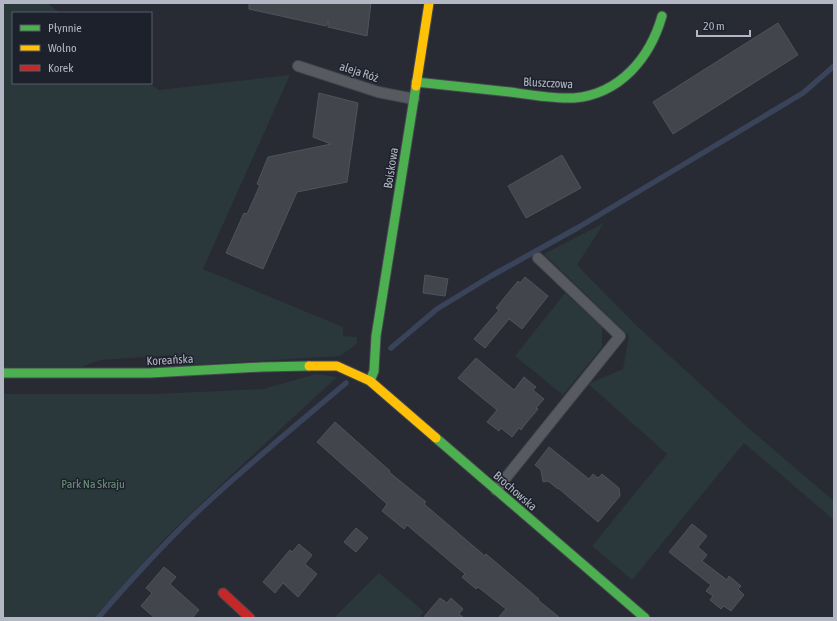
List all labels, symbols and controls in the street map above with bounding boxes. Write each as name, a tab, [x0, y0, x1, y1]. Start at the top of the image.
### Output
legend	[12, 12, 152, 84]
scale bar	[697, 12, 750, 38]
text: 20 m	[703, 19, 725, 33]
text: Płynnie	[48, 21, 82, 35]
text: Wolno	[48, 41, 77, 55]
street label: aleja Róż	[338, 59, 381, 85]
text: Korek	[48, 61, 74, 75]
street label: Bluszczowa	[523, 75, 573, 91]
street label: Boiskowa	[381, 146, 401, 190]
street label: Koreańska	[146, 352, 194, 368]
street label: Brochowska	[490, 468, 540, 514]
park label: Park Na Skraju	[61, 477, 125, 491]

